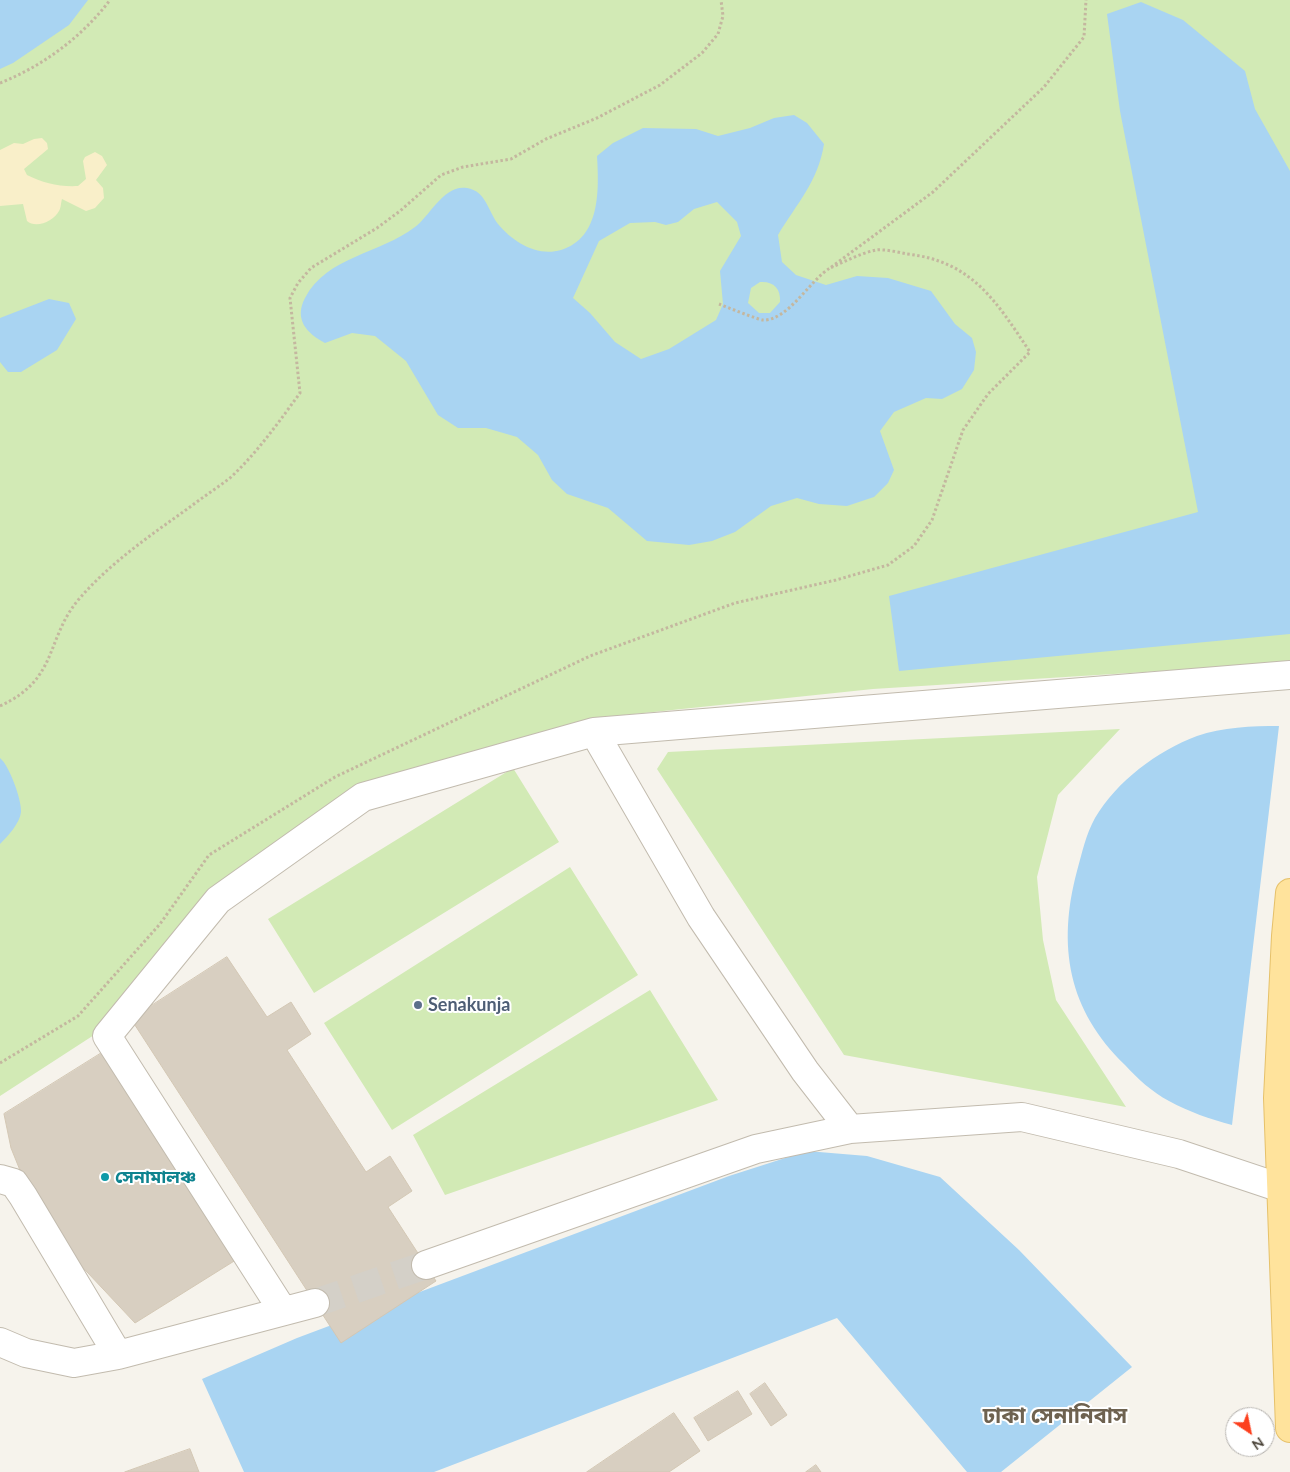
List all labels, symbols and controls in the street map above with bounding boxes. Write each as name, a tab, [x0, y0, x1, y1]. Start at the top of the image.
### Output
place label: Senakunja	[428, 994, 510, 1016]
marker: Senakunja	[412, 999, 424, 1011]
place label: সেনামালঞ্চ	[115, 1166, 196, 1188]
marker: সেনামালঞ্চ	[99, 1171, 111, 1183]
district label: ঢাকা সেনানিবাস	[983, 1403, 1127, 1429]
north arrow	[1225, 1407, 1275, 1457]
text: N	[1249, 1434, 1267, 1454]

